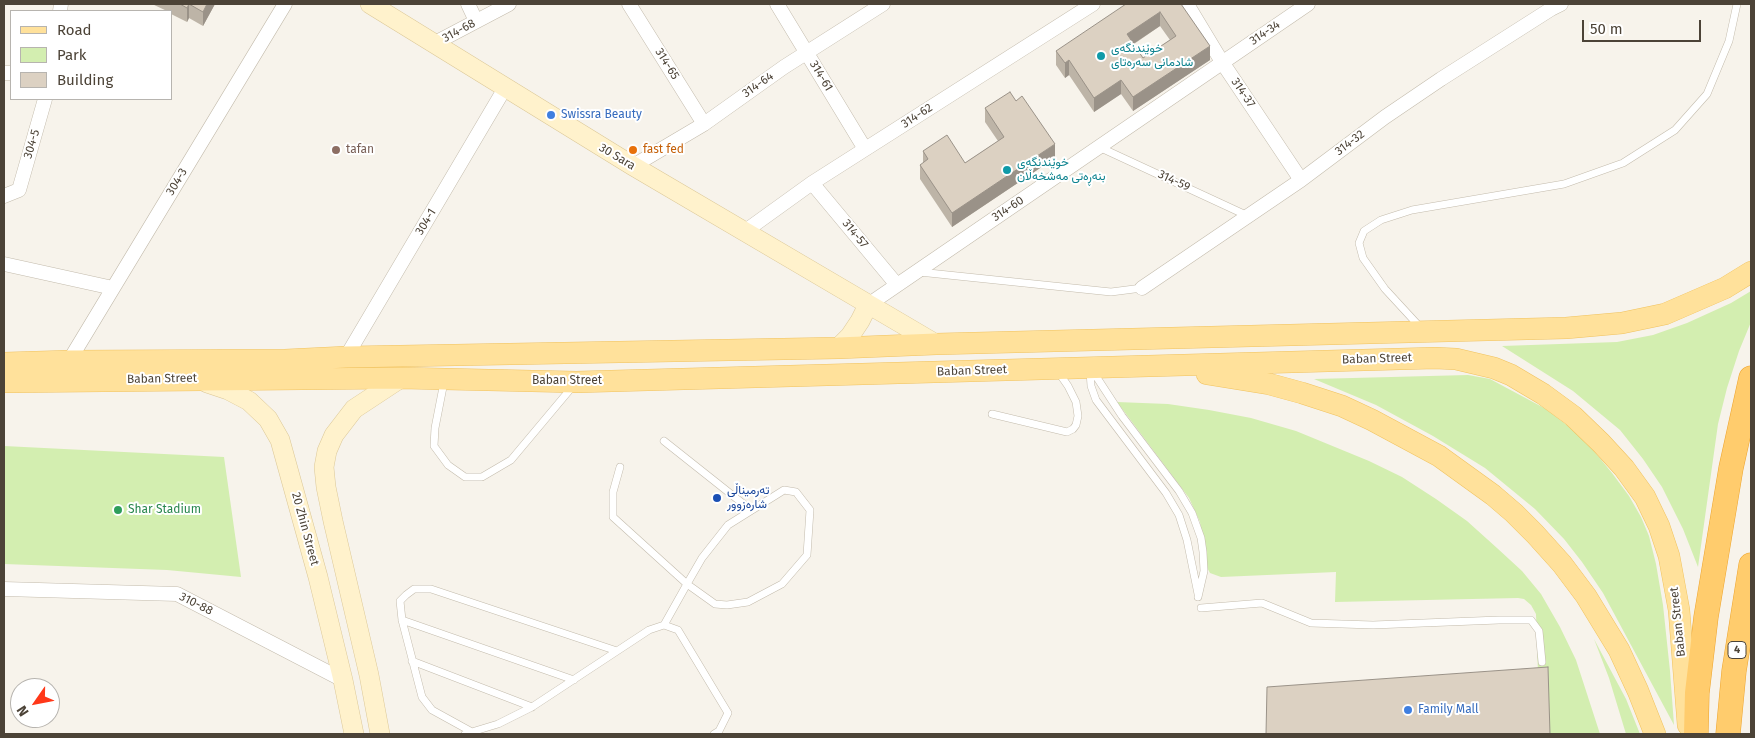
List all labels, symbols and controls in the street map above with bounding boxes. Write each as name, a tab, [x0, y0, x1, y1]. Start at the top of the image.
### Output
legend	[10, 10, 172, 100]
scale bar	[1585, 10, 1704, 42]
street label: 314-68	[440, 16, 478, 46]
street label: 314-34	[1247, 18, 1283, 48]
text: 50 m	[1590, 20, 1623, 38]
text: Road	[57, 21, 92, 39]
place label: خوێندنگەی شادمانی سەرەتای	[1111, 42, 1193, 70]
text: Park	[57, 46, 87, 64]
street label: 314-65	[652, 46, 682, 82]
marker: خوێندنگەی شادمانی سەرەتای	[1095, 50, 1107, 62]
street label: 314-61	[806, 58, 836, 94]
street label: 314-64	[740, 69, 776, 101]
text: Building	[57, 71, 113, 89]
street label: 314-37	[1228, 75, 1258, 111]
street label: 314-62	[899, 101, 935, 131]
place label: Swissra Beauty	[561, 108, 642, 122]
marker: Swissra Beauty	[545, 109, 557, 121]
street label: 314-32	[1332, 127, 1368, 159]
street label: 304-5	[21, 128, 43, 160]
street label: 30 Sara	[596, 141, 638, 173]
place label: tafan	[346, 143, 374, 157]
place label: fast fed	[643, 143, 684, 157]
marker: tafan	[330, 144, 342, 156]
marker: fast fed	[627, 144, 639, 156]
place label: خوێندنگەی بنەڕەتی مەشخەڵان	[1017, 156, 1106, 184]
marker: خوێندنگەی بنەڕەتی مەشخەڵان	[1001, 164, 1013, 176]
street label: 304-3	[163, 166, 191, 198]
street label: 314-59	[1155, 167, 1193, 195]
street label: 314-60	[989, 193, 1027, 225]
street label: 304-1	[413, 206, 439, 238]
street label: 314-57	[839, 217, 871, 251]
street label: Baban Street	[1342, 351, 1412, 367]
street label: Baban Street	[937, 363, 1007, 379]
street label: Baban Street	[127, 371, 197, 387]
street label: Baban Street	[532, 374, 602, 388]
place label: تەرمیناڵی شارەزوور	[727, 484, 770, 512]
street label: 20 Zhin Street	[288, 491, 322, 567]
marker: تەرمیناڵی شارەزوور	[711, 492, 723, 504]
place label: Shar Stadium	[128, 503, 201, 517]
marker: Shar Stadium	[112, 504, 124, 516]
street label: Baban Street	[1667, 586, 1689, 658]
street label: 310-88	[177, 589, 215, 619]
road number: 4	[1728, 642, 1746, 658]
north arrow	[10, 678, 60, 728]
text: N	[13, 702, 33, 719]
place label: Family Mall	[1418, 703, 1479, 717]
marker: Family Mall	[1402, 704, 1414, 716]

